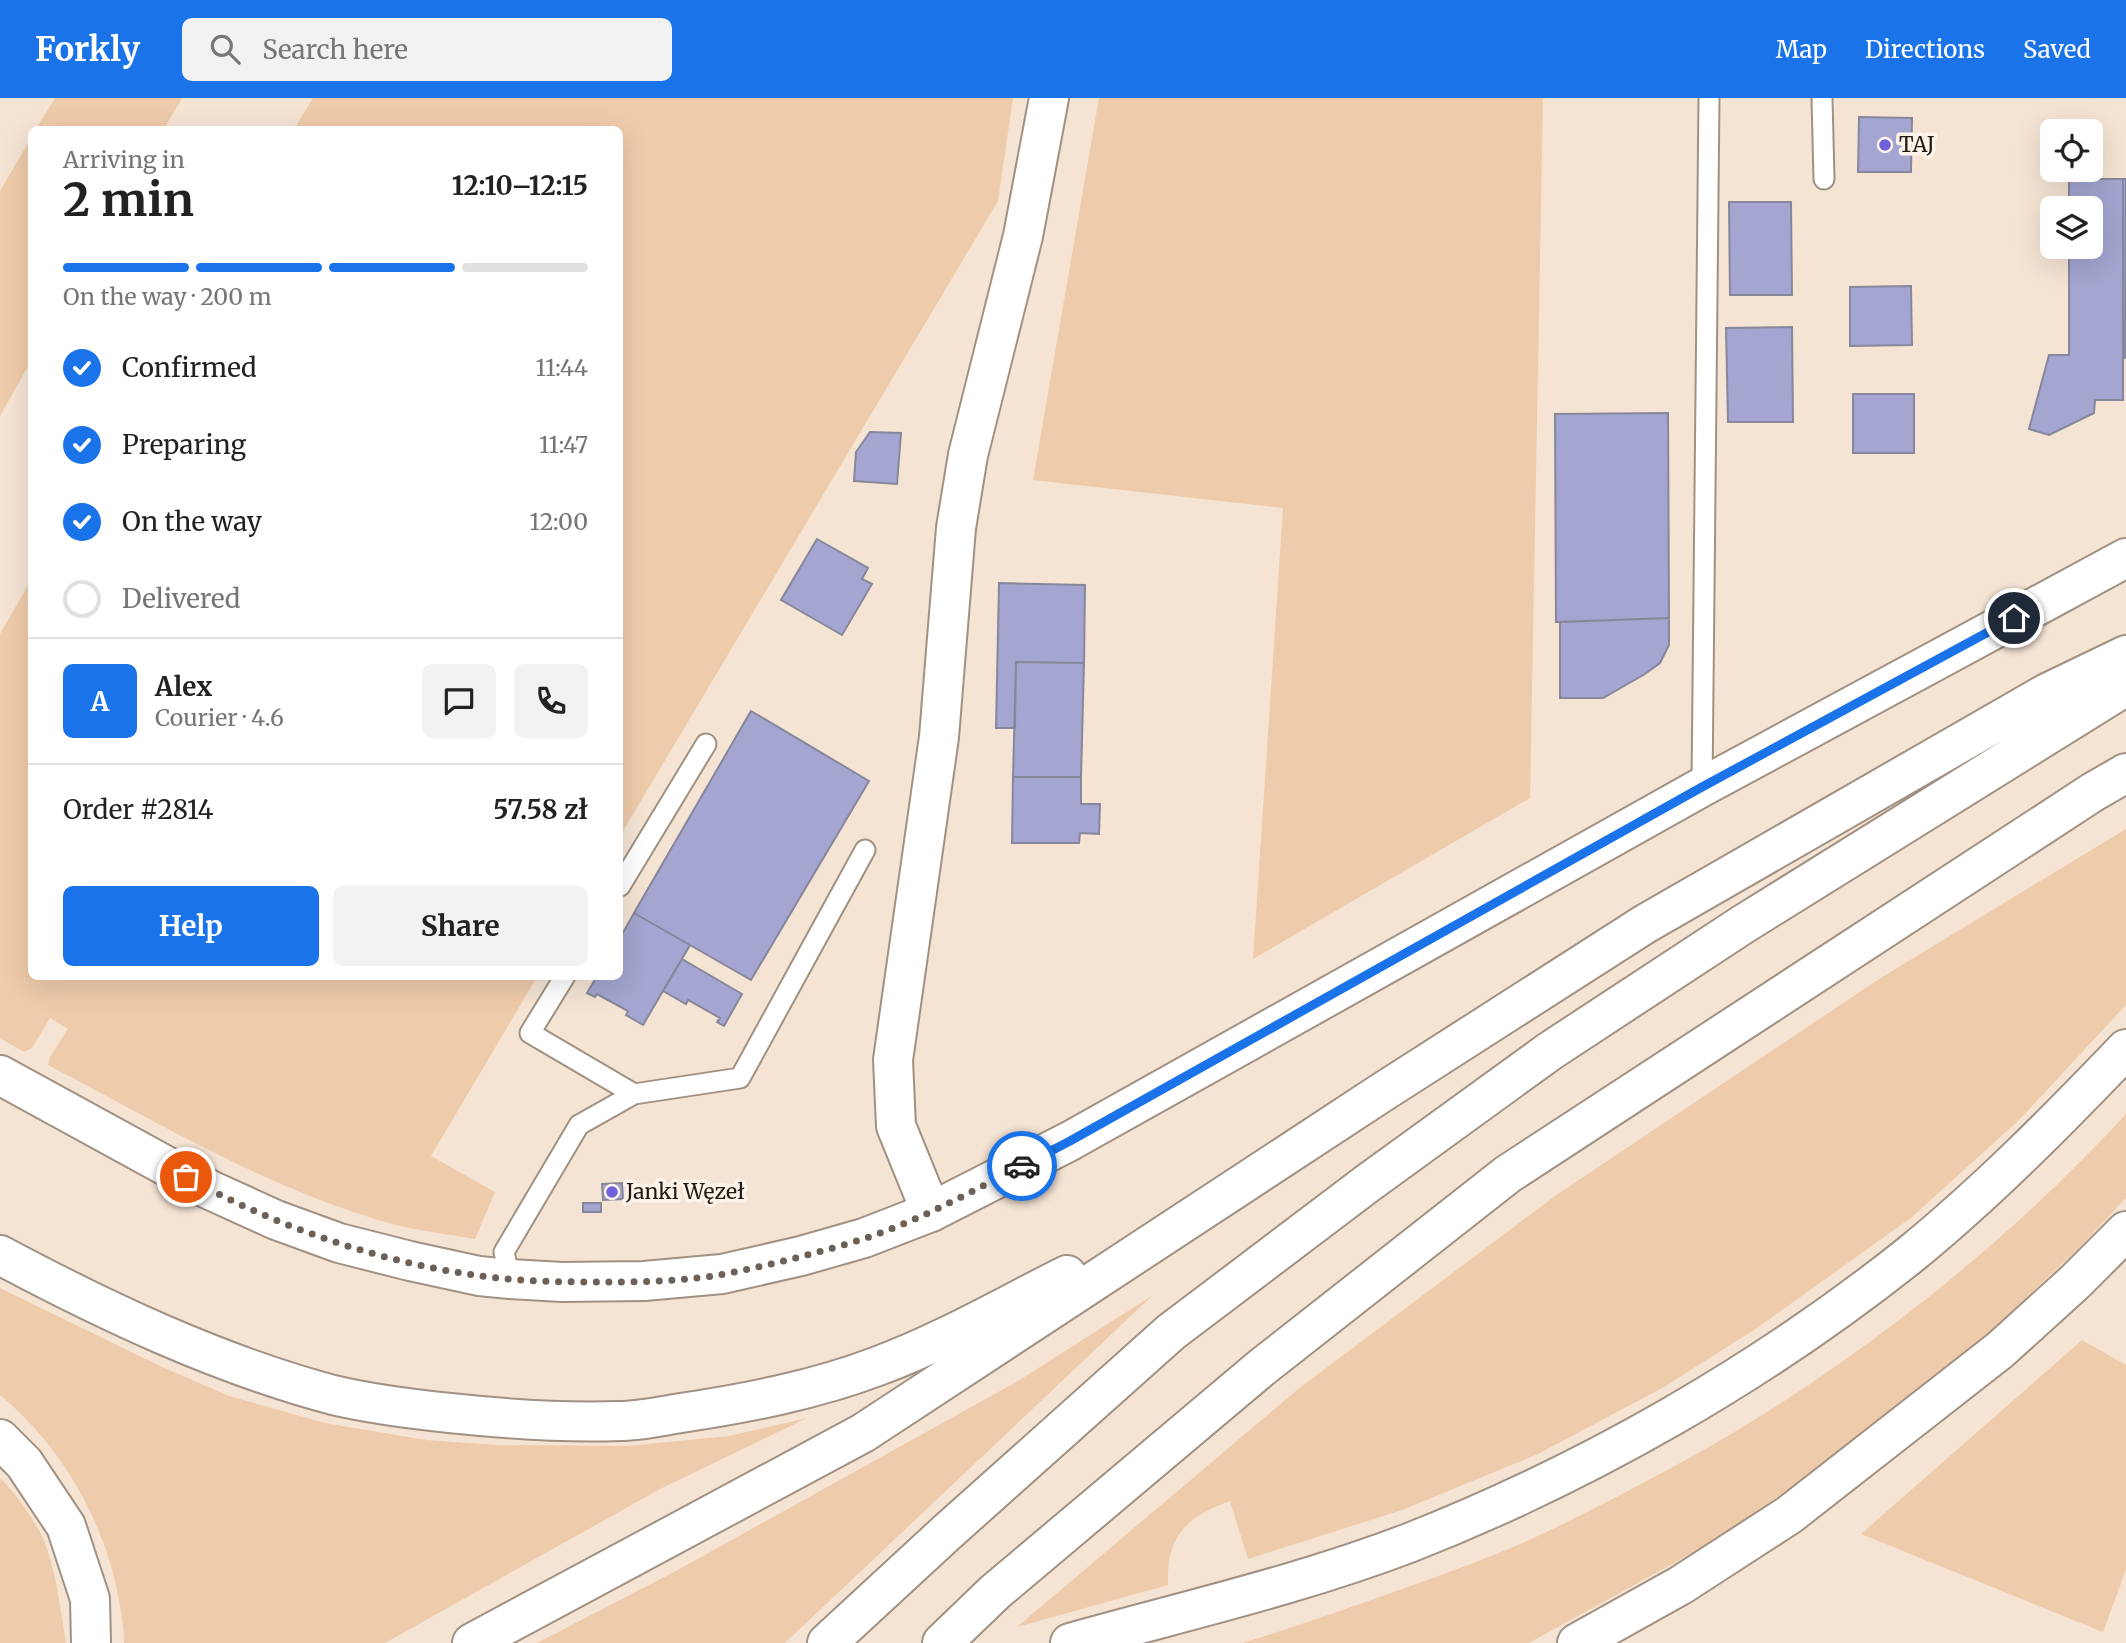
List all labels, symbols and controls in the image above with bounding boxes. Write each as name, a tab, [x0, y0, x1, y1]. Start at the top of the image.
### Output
search box	[182, 18, 672, 81]
text: Forkly	[35, 29, 140, 70]
icon: search	[206, 30, 244, 68]
text: Search here	[262, 33, 408, 66]
text: Map	[1776, 34, 1827, 65]
text: Directions	[1865, 34, 1985, 65]
text: Saved	[2023, 34, 2091, 65]
map controls	[2040, 119, 2103, 259]
button: locate	[2040, 119, 2103, 182]
place label: TAJ	[1899, 131, 1935, 158]
marker: TAJ	[1877, 137, 1893, 153]
text: Arriving in	[63, 145, 185, 174]
text: 12:10–12:15	[452, 169, 588, 202]
text: 2 min	[63, 171, 194, 229]
button: layers	[2040, 196, 2103, 259]
text: On the way · 200 m	[63, 282, 272, 311]
icon: check	[63, 349, 101, 387]
text: Confirmed	[122, 351, 257, 384]
text: 11:44	[536, 353, 588, 382]
icon: check	[63, 426, 101, 464]
text: Preparing	[122, 428, 246, 461]
text: 11:47	[539, 430, 588, 459]
icon: check	[63, 503, 101, 541]
text: On the way	[122, 505, 262, 538]
text: 12:00	[530, 507, 588, 536]
text: Delivered	[122, 582, 241, 615]
pin	[1984, 588, 2044, 648]
icon: home	[1995, 599, 2033, 637]
button: chat	[422, 664, 496, 738]
button: phone	[514, 664, 588, 738]
text: Alex	[155, 670, 212, 703]
text: A	[91, 685, 109, 718]
text: Courier · 4.6	[155, 703, 284, 732]
text: Order #2814	[63, 793, 213, 826]
text: 57.58 zł	[493, 793, 588, 826]
button: Help	[63, 886, 319, 966]
button: Share	[333, 886, 588, 966]
courier	[987, 1131, 1057, 1201]
pin	[156, 1147, 216, 1207]
icon: car	[1003, 1147, 1041, 1185]
icon: bag	[167, 1158, 205, 1196]
place label: Janki Węzeł	[625, 1178, 745, 1205]
marker: Janki Węzeł	[604, 1184, 620, 1200]

